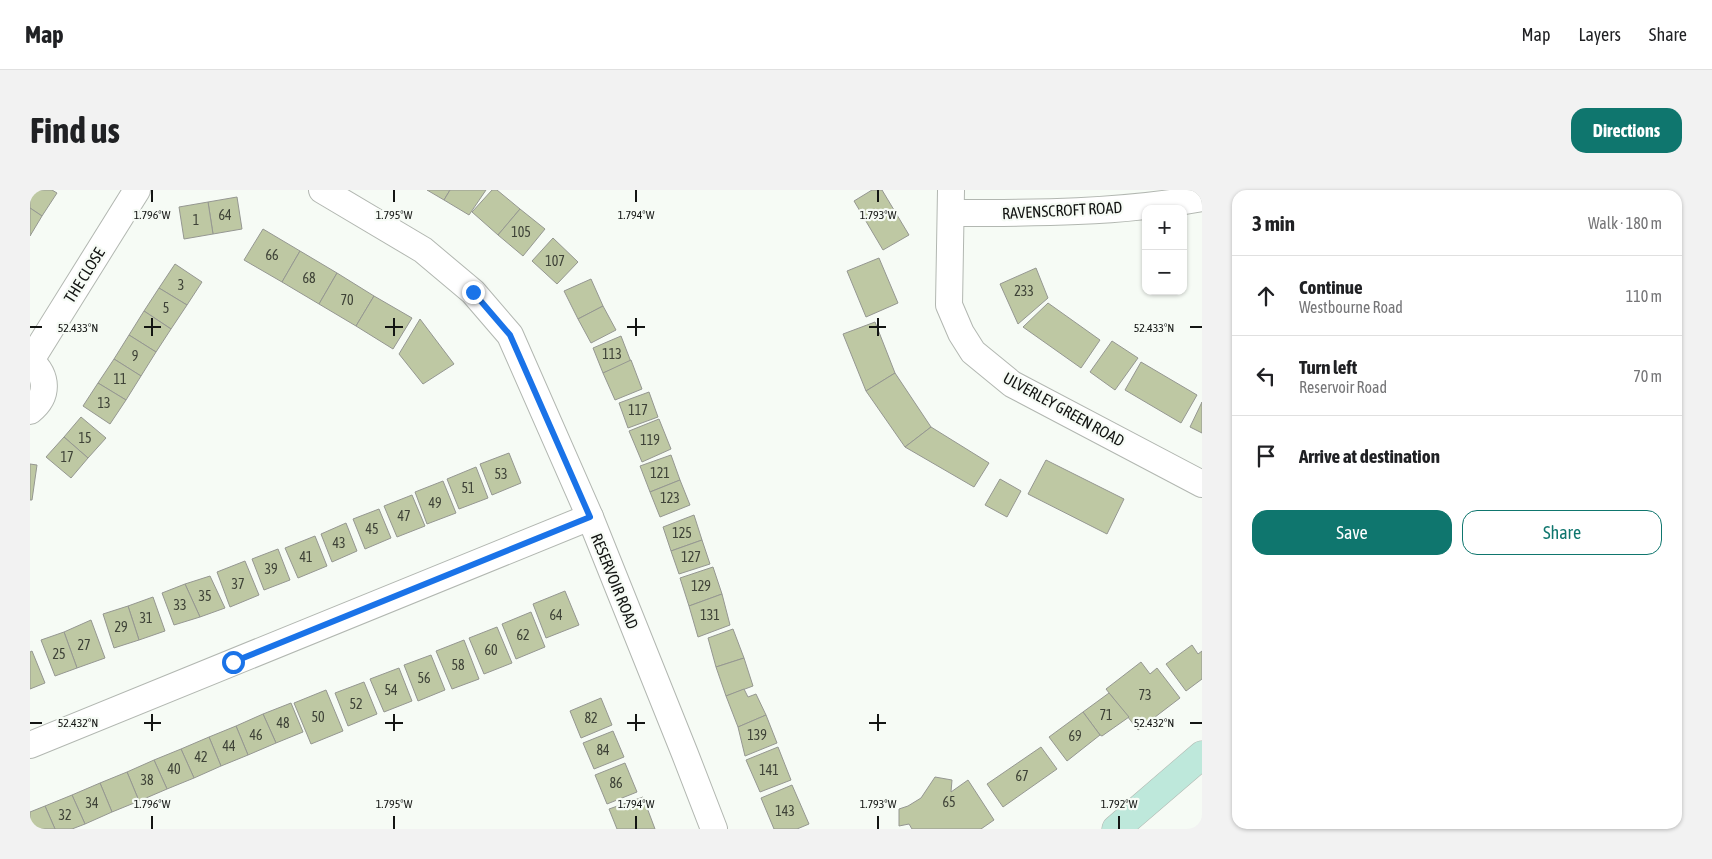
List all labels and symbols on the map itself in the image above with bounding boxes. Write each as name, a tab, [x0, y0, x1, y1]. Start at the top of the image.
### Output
street label: RAVENSCROFT ROAD	[1001, 198, 1123, 222]
house number: 64	[218, 207, 232, 223]
text: 1.796°W	[134, 208, 171, 222]
text: 1.795°W	[376, 208, 413, 222]
text: 1.794°W	[618, 208, 655, 222]
text: 1.793°W	[860, 208, 897, 222]
house number: 1	[193, 212, 199, 228]
house number: 105	[511, 224, 531, 240]
street label: THE CLOSE	[60, 244, 108, 306]
house number: 66	[265, 247, 279, 263]
house number: 107	[545, 253, 565, 269]
house number: 68	[302, 270, 316, 286]
house number: 3	[178, 277, 184, 293]
route end	[462, 281, 485, 304]
house number: 233	[1014, 283, 1034, 299]
house number: 70	[340, 292, 354, 308]
house number: 5	[163, 300, 169, 316]
text: 52.433°N	[58, 321, 98, 335]
text: 52.433°N	[1134, 321, 1174, 335]
house number: 113	[602, 346, 622, 362]
house number: 9	[132, 348, 138, 364]
street label: ULVERLEY GREEN ROAD	[1000, 368, 1128, 450]
house number: 11	[113, 371, 127, 387]
house number: 13	[97, 395, 111, 411]
house number: 117	[628, 402, 648, 418]
house number: 15	[78, 430, 92, 446]
house number: 119	[640, 432, 660, 448]
house number: 17	[60, 449, 74, 465]
house number: 121	[650, 465, 670, 481]
house number: 53	[494, 466, 508, 482]
house number: 51	[461, 480, 475, 496]
house number: 123	[660, 490, 680, 506]
house number: 49	[428, 495, 442, 511]
house number: 47	[397, 508, 411, 524]
house number: 45	[365, 521, 379, 537]
house number: 125	[672, 525, 692, 541]
street label: RESERVOIR ROAD	[588, 531, 642, 631]
house number: 43	[332, 535, 346, 551]
house number: 41	[299, 549, 313, 565]
house number: 127	[681, 549, 701, 565]
house number: 39	[264, 561, 278, 577]
house number: 37	[231, 576, 245, 592]
house number: 129	[691, 578, 711, 594]
house number: 35	[198, 588, 212, 604]
house number: 33	[173, 597, 187, 613]
house number: 64	[549, 607, 563, 623]
house number: 131	[700, 607, 720, 623]
house number: 31	[139, 610, 153, 626]
house number: 29	[114, 619, 128, 635]
house number: 62	[516, 627, 530, 643]
house number: 27	[77, 637, 91, 653]
house number: 60	[484, 642, 498, 658]
house number: 25	[52, 646, 66, 662]
route start	[222, 651, 245, 674]
house number: 58	[451, 657, 465, 673]
house number: 56	[417, 670, 431, 686]
house number: 54	[384, 682, 398, 698]
house number: 73	[1138, 687, 1152, 703]
house number: 52	[349, 696, 363, 712]
house number: 71	[1099, 707, 1113, 723]
house number: 50	[311, 709, 325, 725]
house number: 82	[584, 710, 598, 726]
house number: 48	[276, 715, 290, 731]
text: 52.432°N	[58, 716, 98, 730]
text: 52.432°N	[1134, 716, 1174, 730]
house number: 46	[249, 727, 263, 743]
house number: 139	[747, 727, 767, 743]
house number: 69	[1068, 728, 1082, 744]
house number: 44	[222, 738, 236, 754]
house number: 84	[596, 742, 610, 758]
house number: 42	[194, 749, 208, 765]
house number: 40	[167, 761, 181, 777]
house number: 141	[759, 762, 779, 778]
house number: 67	[1015, 768, 1029, 784]
house number: 38	[140, 772, 154, 788]
house number: 86	[609, 775, 623, 791]
house number: 65	[942, 794, 956, 810]
house number: 34	[85, 795, 99, 811]
text: 1.796°W	[134, 797, 171, 811]
text: 1.795°W	[376, 797, 413, 811]
text: 1.794°W	[618, 797, 655, 811]
text: 1.793°W	[860, 797, 897, 811]
text: 1.792°W	[1101, 797, 1138, 811]
house number: 143	[775, 803, 795, 819]
house number: 32	[58, 807, 72, 823]

